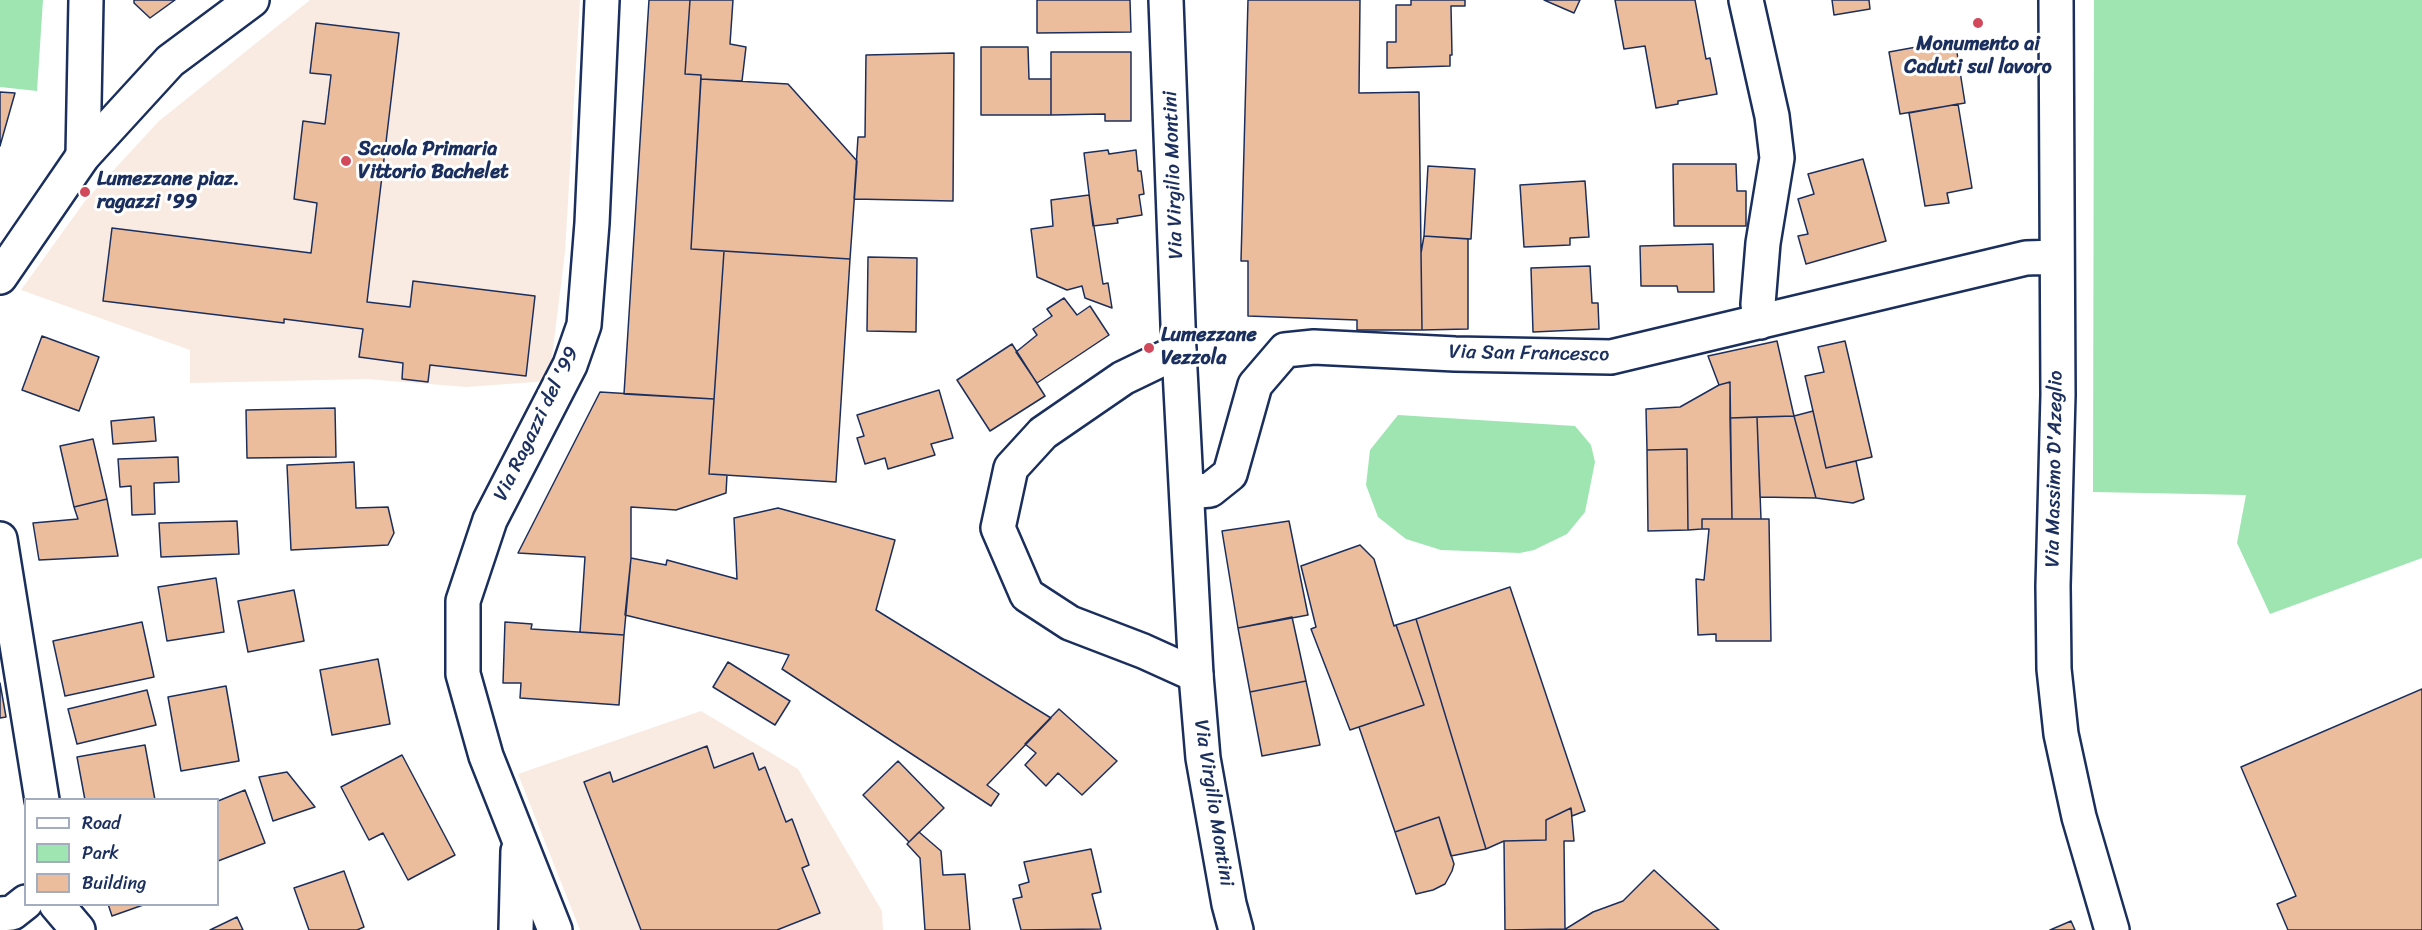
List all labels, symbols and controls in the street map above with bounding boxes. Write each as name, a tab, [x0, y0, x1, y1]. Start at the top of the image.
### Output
marker: Monumento ai Caduti sul lavoro	[1971, 16, 1985, 30]
place label: Monumento ai Caduti sul lavoro	[1904, 33, 2052, 80]
street label: Via Virgilio Montini	[1159, 90, 1189, 260]
place label: Scuola Primaria Vittorio Bachelet	[358, 138, 509, 185]
marker: Scuola Primaria Vittorio Bachelet	[339, 154, 353, 168]
place label: Lumezzane piaz. ragazzi '99	[97, 168, 240, 215]
marker: Lumezzane piaz. ragazzi '99	[78, 185, 92, 199]
place label: Lumezzane Vezzola	[1161, 324, 1257, 371]
marker: Lumezzane Vezzola	[1142, 341, 1156, 355]
street label: Via San Francesco	[1449, 341, 1609, 367]
street label: Via Ragazzi del '99	[489, 343, 585, 505]
street label: Via Massimo D'Azeglio	[2041, 370, 2069, 568]
street label: Via Virgilio Montini	[1188, 718, 1238, 888]
legend	[24, 798, 219, 906]
text: Road	[82, 807, 121, 839]
text: Park	[82, 837, 119, 869]
text: Building	[82, 867, 146, 899]

